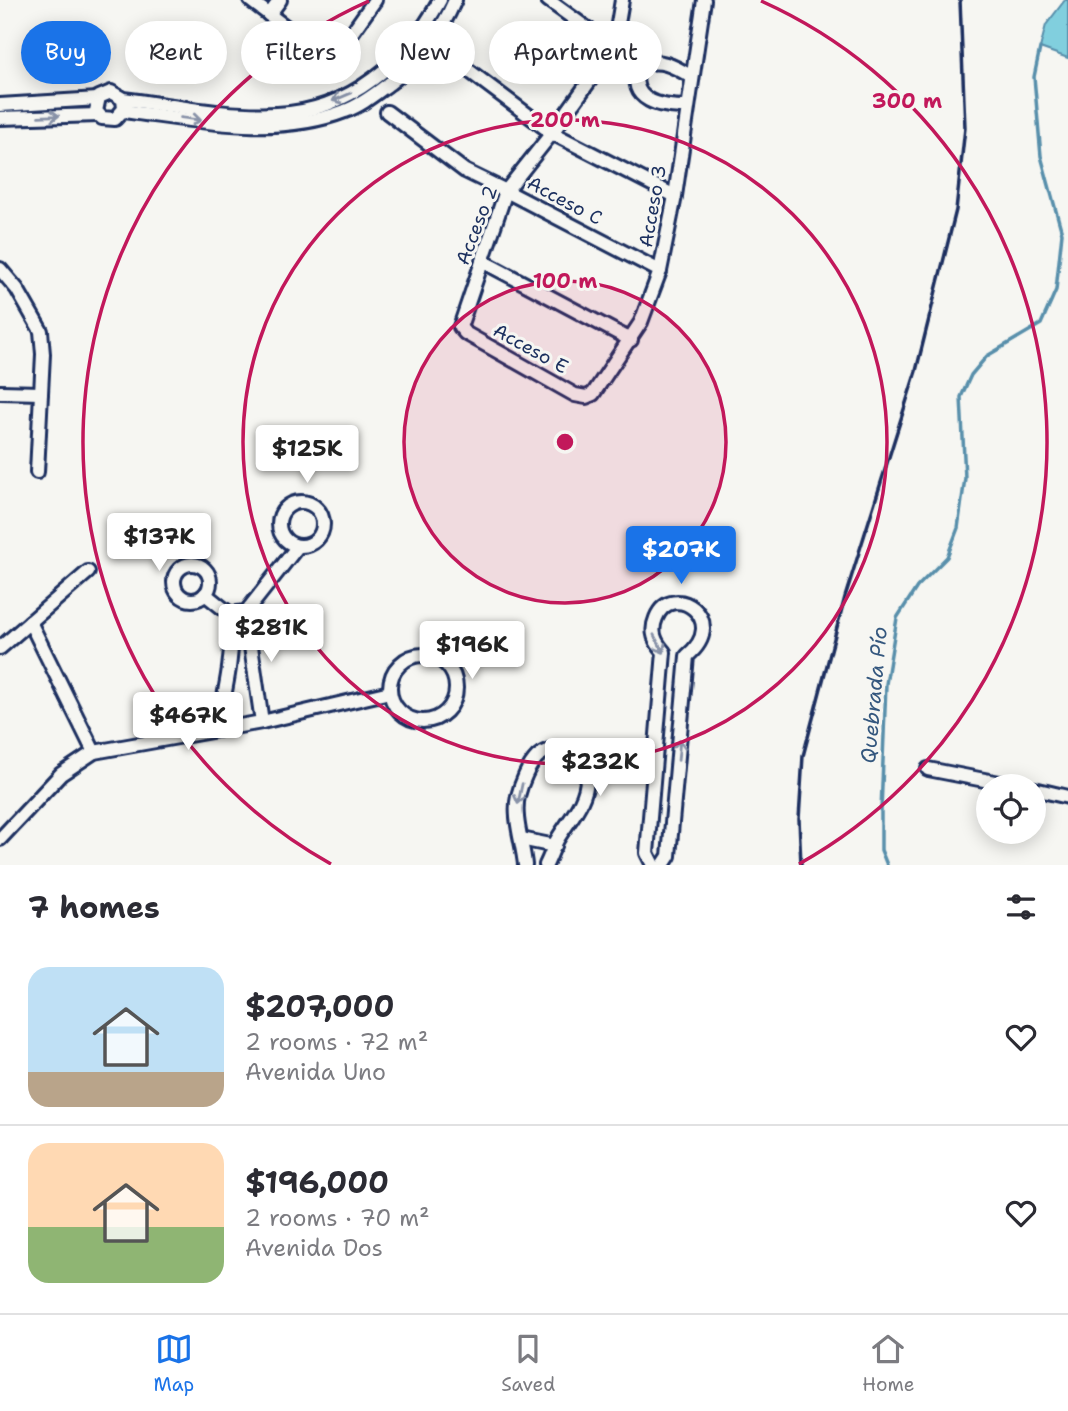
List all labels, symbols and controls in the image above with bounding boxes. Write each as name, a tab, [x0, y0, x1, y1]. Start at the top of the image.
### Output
chip: Buy	[21, 21, 111, 84]
chip: Rent	[125, 21, 227, 84]
chip: Filters	[241, 21, 361, 84]
chip: New	[375, 21, 475, 84]
chip: Apartment	[489, 21, 662, 84]
text: 300 m	[872, 87, 942, 115]
one-way arrow	[331, 92, 353, 105]
text: 200 m	[530, 106, 600, 134]
one-way arrow	[38, 110, 61, 123]
one-way arrow	[179, 113, 202, 126]
street label: Acceso 3	[633, 163, 672, 249]
street label: Acceso C	[523, 170, 607, 231]
street label: Acceso 2	[450, 182, 503, 268]
text: 100 m	[533, 267, 597, 295]
street label: Acceso E	[489, 318, 573, 379]
pin: $125K	[258, 426, 356, 485]
centre of rings	[553, 430, 577, 454]
text: $125K	[272, 433, 342, 463]
pin: $137K	[110, 514, 208, 573]
text: $137K	[123, 521, 195, 551]
pin: $207K	[632, 526, 730, 586]
text: $207K	[642, 534, 720, 564]
pin: $281K	[222, 604, 320, 664]
text: $281K	[235, 612, 307, 642]
pin: $196K	[423, 622, 521, 681]
water label: Quebrada Pío	[854, 625, 894, 765]
text: $196K	[436, 629, 508, 659]
one-way arrow	[652, 634, 666, 654]
pin: $467K	[139, 692, 237, 752]
text: $467K	[149, 700, 227, 730]
pin: $232K	[551, 738, 649, 798]
one-way arrow	[673, 739, 686, 762]
text: $232K	[561, 746, 639, 776]
map controls	[976, 774, 1046, 844]
button: locate	[976, 774, 1046, 844]
one-way arrow	[513, 782, 527, 805]
text: 7 homes	[28, 887, 160, 928]
icon: filters	[1002, 888, 1040, 926]
text: $207,000	[245, 986, 395, 1027]
icon: home	[84, 995, 168, 1079]
icon: heart	[1002, 1018, 1040, 1056]
text: 2 rooms · 72 m²	[245, 1027, 428, 1057]
text: Avenida Uno	[245, 1057, 386, 1087]
text: $196,000	[245, 1162, 389, 1203]
icon: home	[84, 1171, 168, 1255]
icon: heart	[1002, 1194, 1040, 1232]
text: 2 rooms · 70 m²	[245, 1203, 430, 1233]
text: Avenida Dos	[245, 1233, 383, 1263]
tab: Map	[154, 1330, 194, 1397]
tab: Saved	[501, 1330, 555, 1397]
tab: Home	[862, 1330, 914, 1397]

